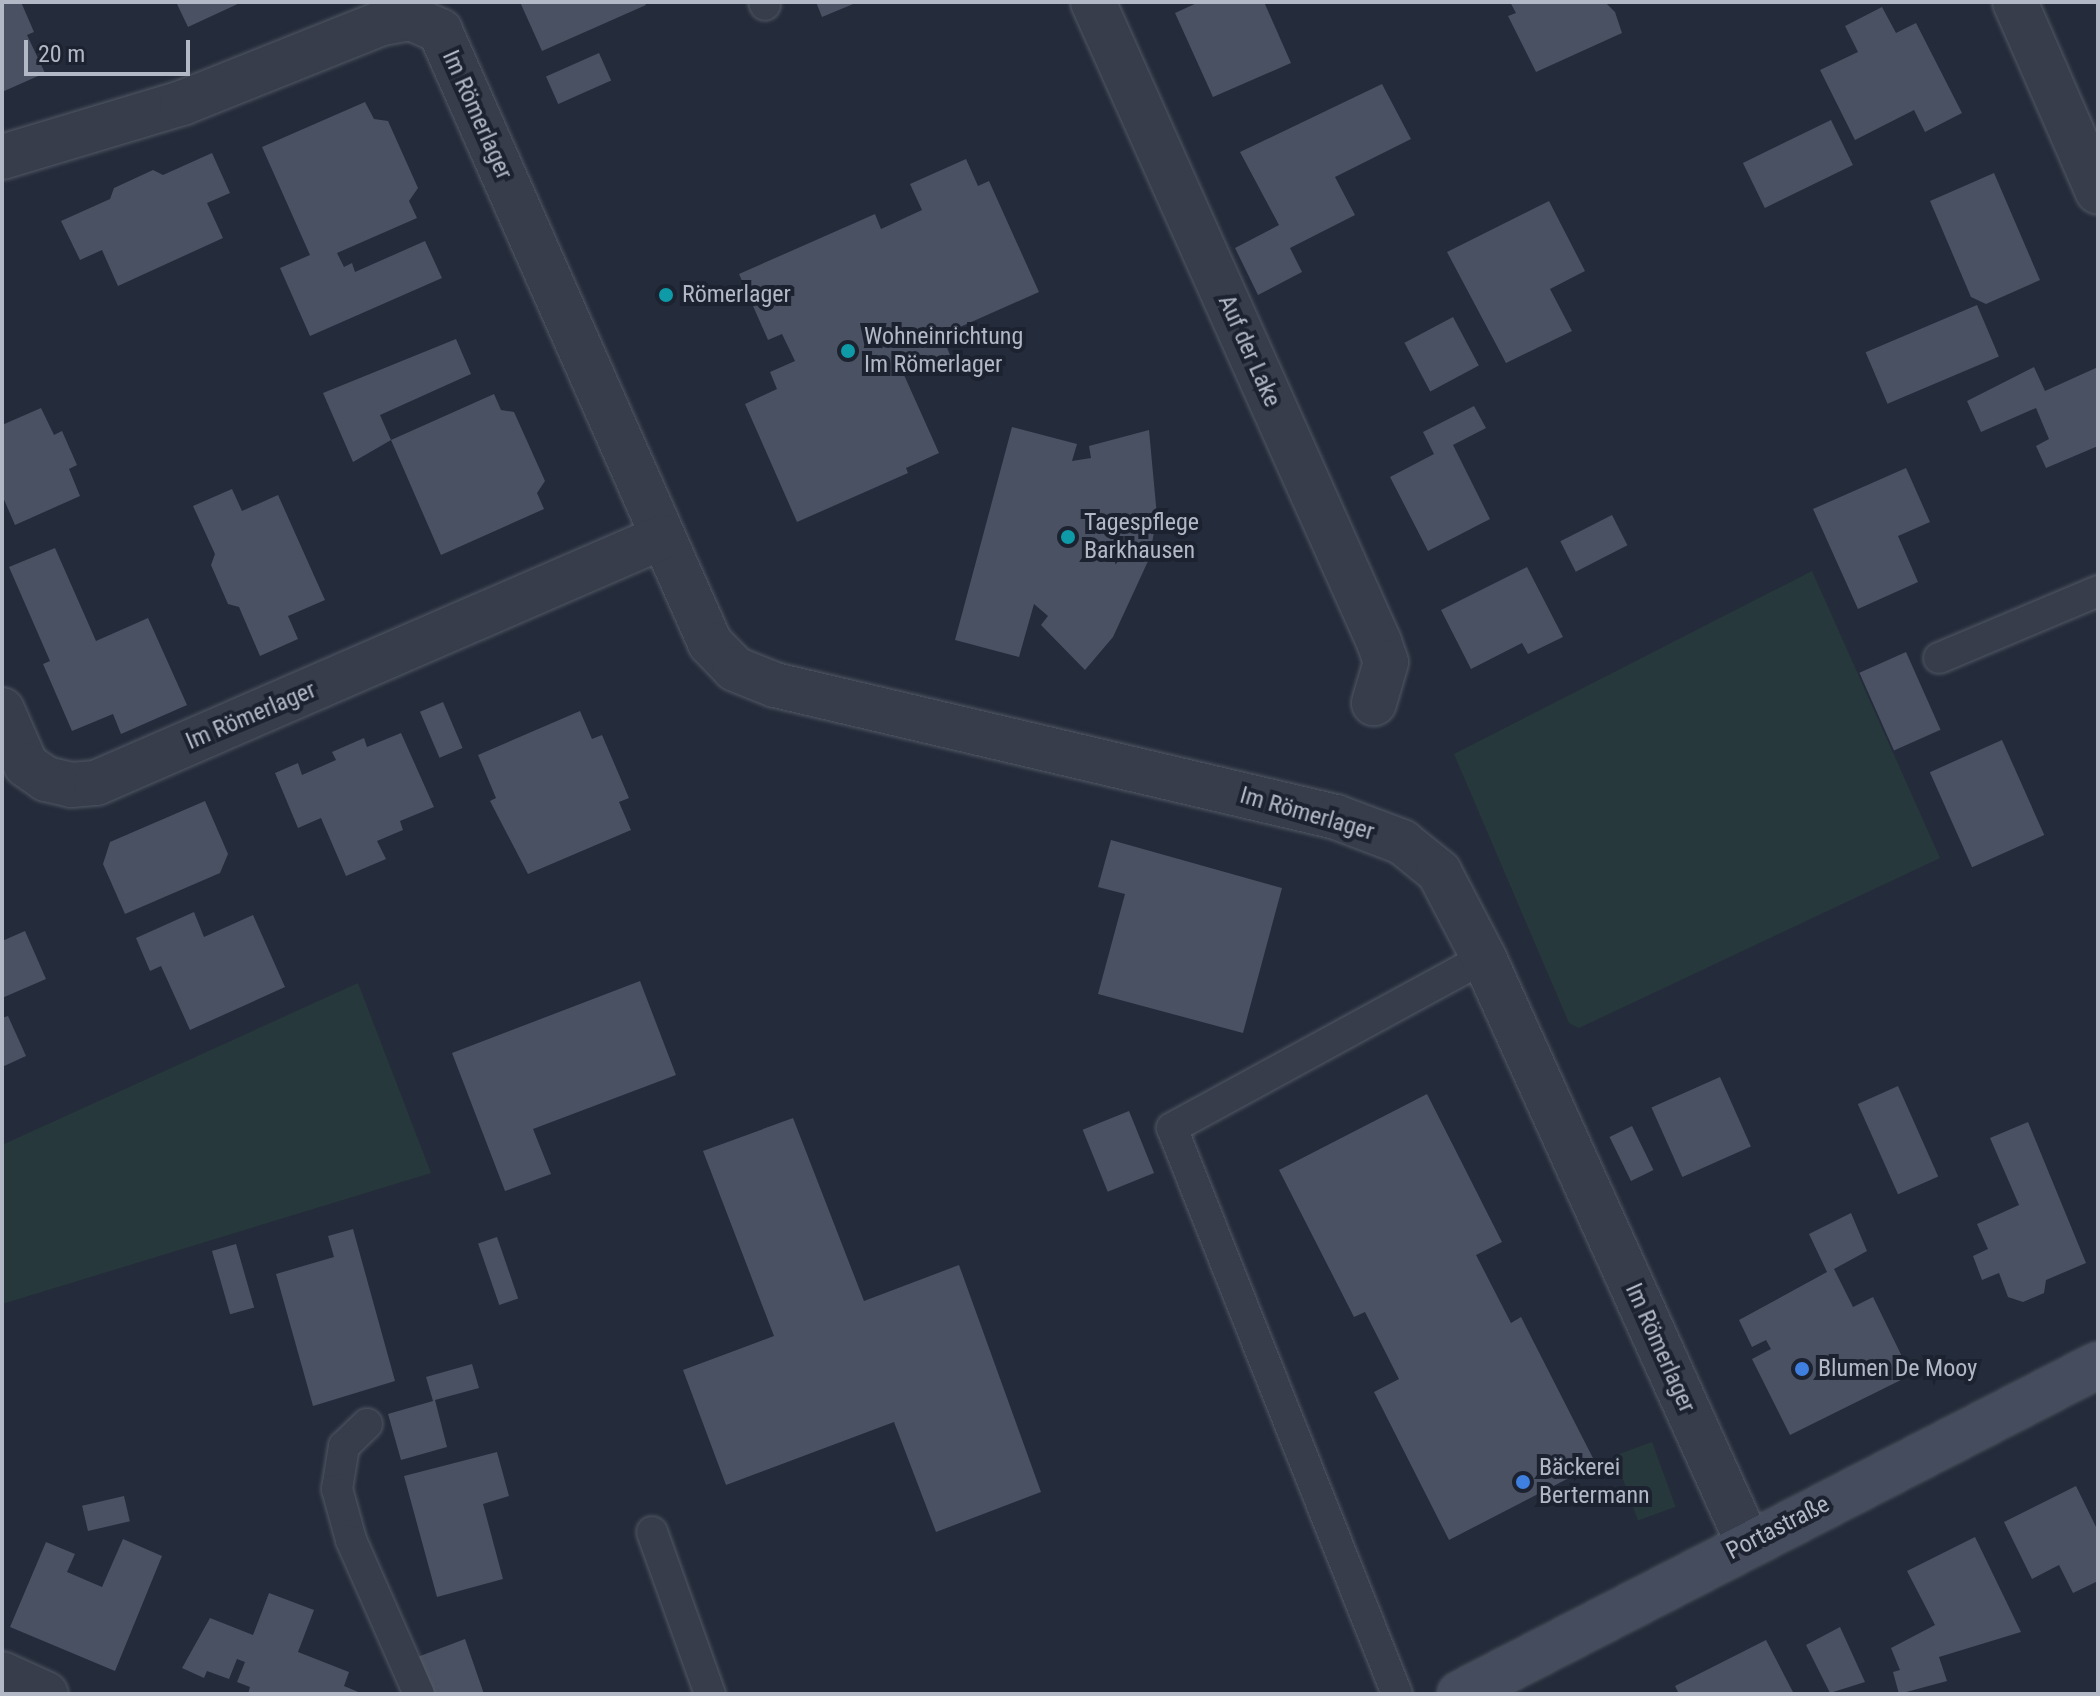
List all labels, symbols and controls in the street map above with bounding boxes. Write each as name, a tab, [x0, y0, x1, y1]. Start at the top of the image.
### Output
scale bar	[28, 24, 194, 74]
text: 20 m	[38, 40, 85, 68]
street label: Im Römerlager	[436, 46, 518, 184]
place label: Römerlager	[682, 281, 791, 309]
marker: Römerlager	[657, 286, 675, 304]
street label: Auf der Lake	[1212, 291, 1286, 411]
place label: Wohneinrichtung Im Römerlager	[864, 323, 1023, 379]
marker: Wohneinrichtung Im Römerlager	[839, 342, 857, 360]
place label: Tagespflege Barkhausen	[1084, 509, 1199, 565]
marker: Tagespflege Barkhausen	[1059, 528, 1077, 546]
street label: Im Römerlager	[182, 676, 320, 756]
street label: Im Römerlager	[1237, 781, 1377, 847]
street label: Im Römerlager	[1619, 1279, 1701, 1417]
place label: Blumen De Mooy	[1818, 1355, 1977, 1383]
marker: Blumen De Mooy	[1793, 1360, 1811, 1378]
place label: Bäckerei Bertermann	[1539, 1454, 1650, 1510]
marker: Bäckerei Bertermann	[1514, 1473, 1532, 1491]
street label: Portastraße	[1722, 1490, 1834, 1566]

